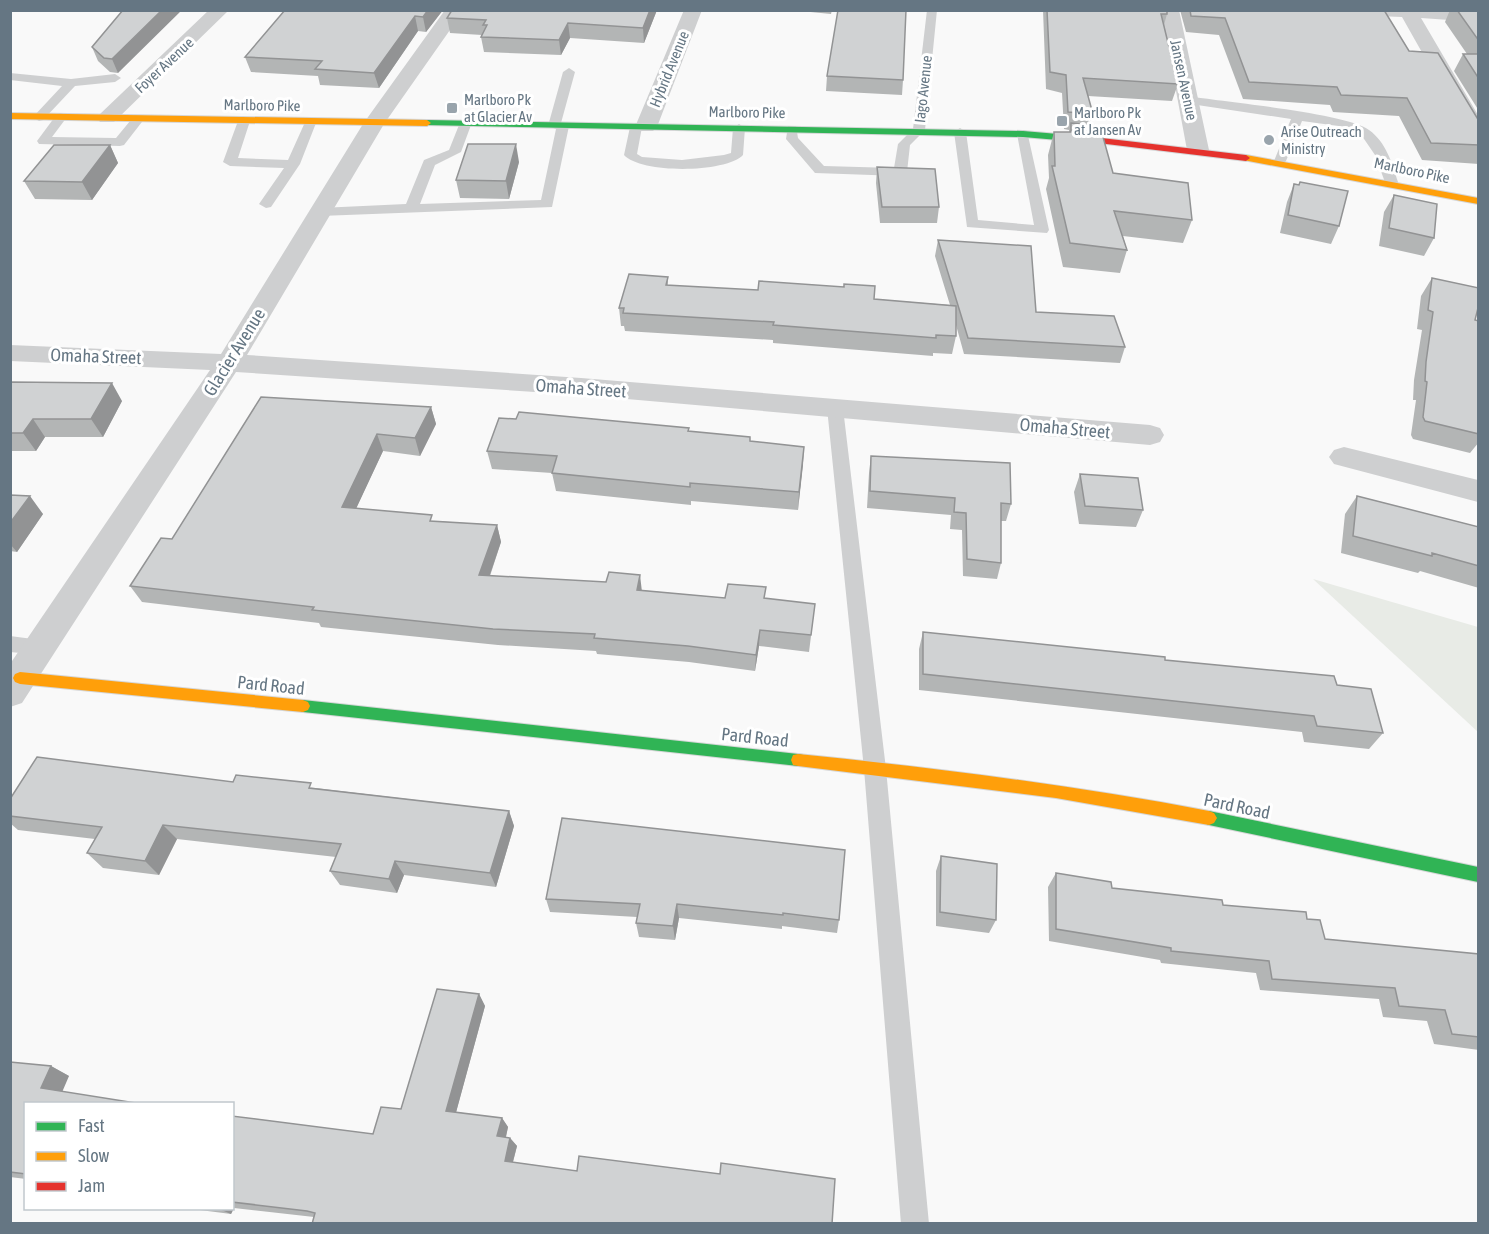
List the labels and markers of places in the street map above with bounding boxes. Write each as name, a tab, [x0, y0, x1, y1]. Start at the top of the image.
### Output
place label: Marlboro Pk at Glacier Av	[464, 91, 532, 125]
marker: Marlboro Pk at Glacier Av	[445, 101, 459, 115]
place label: Marlboro Pk at Jansen Av	[1074, 104, 1141, 138]
marker: Marlboro Pk at Jansen Av	[1055, 114, 1069, 128]
place label: Arise Outreach Ministry	[1281, 123, 1362, 157]
marker: Arise Outreach Ministry	[1262, 133, 1276, 147]

